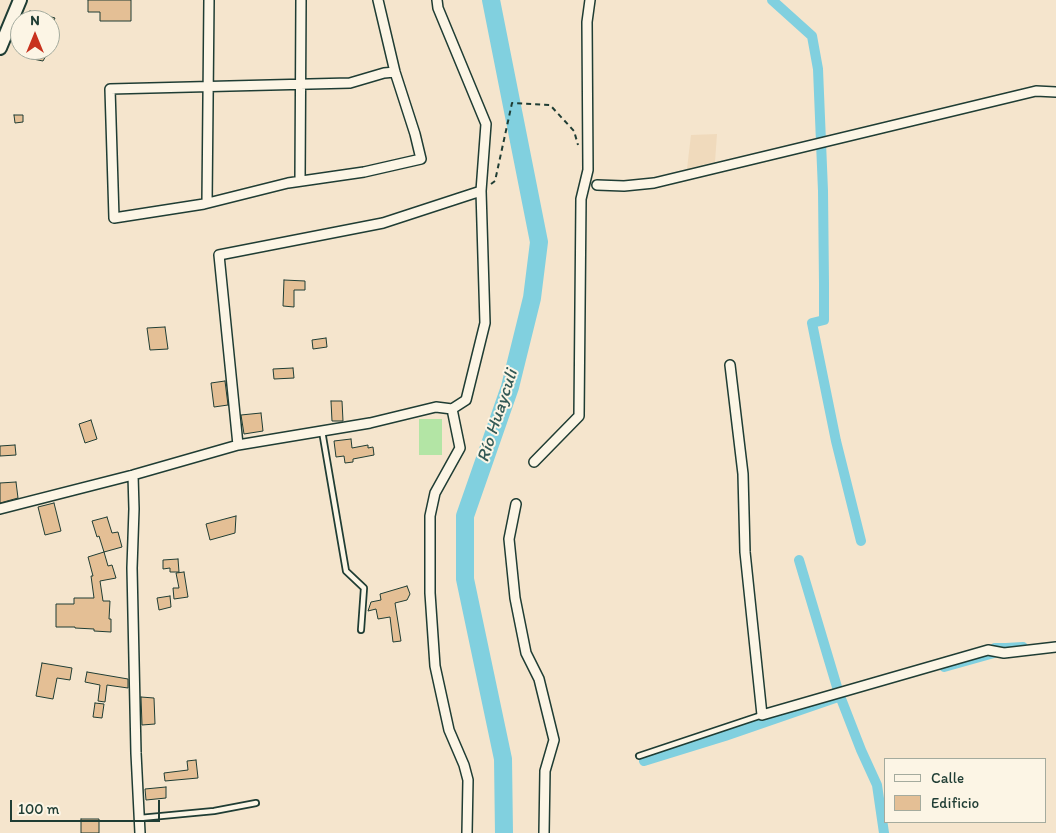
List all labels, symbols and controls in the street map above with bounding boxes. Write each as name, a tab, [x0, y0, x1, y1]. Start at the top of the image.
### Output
north arrow	[10, 10, 60, 60]
text: N	[30, 12, 40, 29]
water label: Río Huayculi	[473, 367, 523, 465]
legend	[884, 758, 1046, 823]
text: Calle	[931, 769, 964, 787]
scale bar	[12, 790, 162, 822]
text: Edificio	[931, 794, 979, 812]
text: 100 m	[18, 800, 59, 818]

